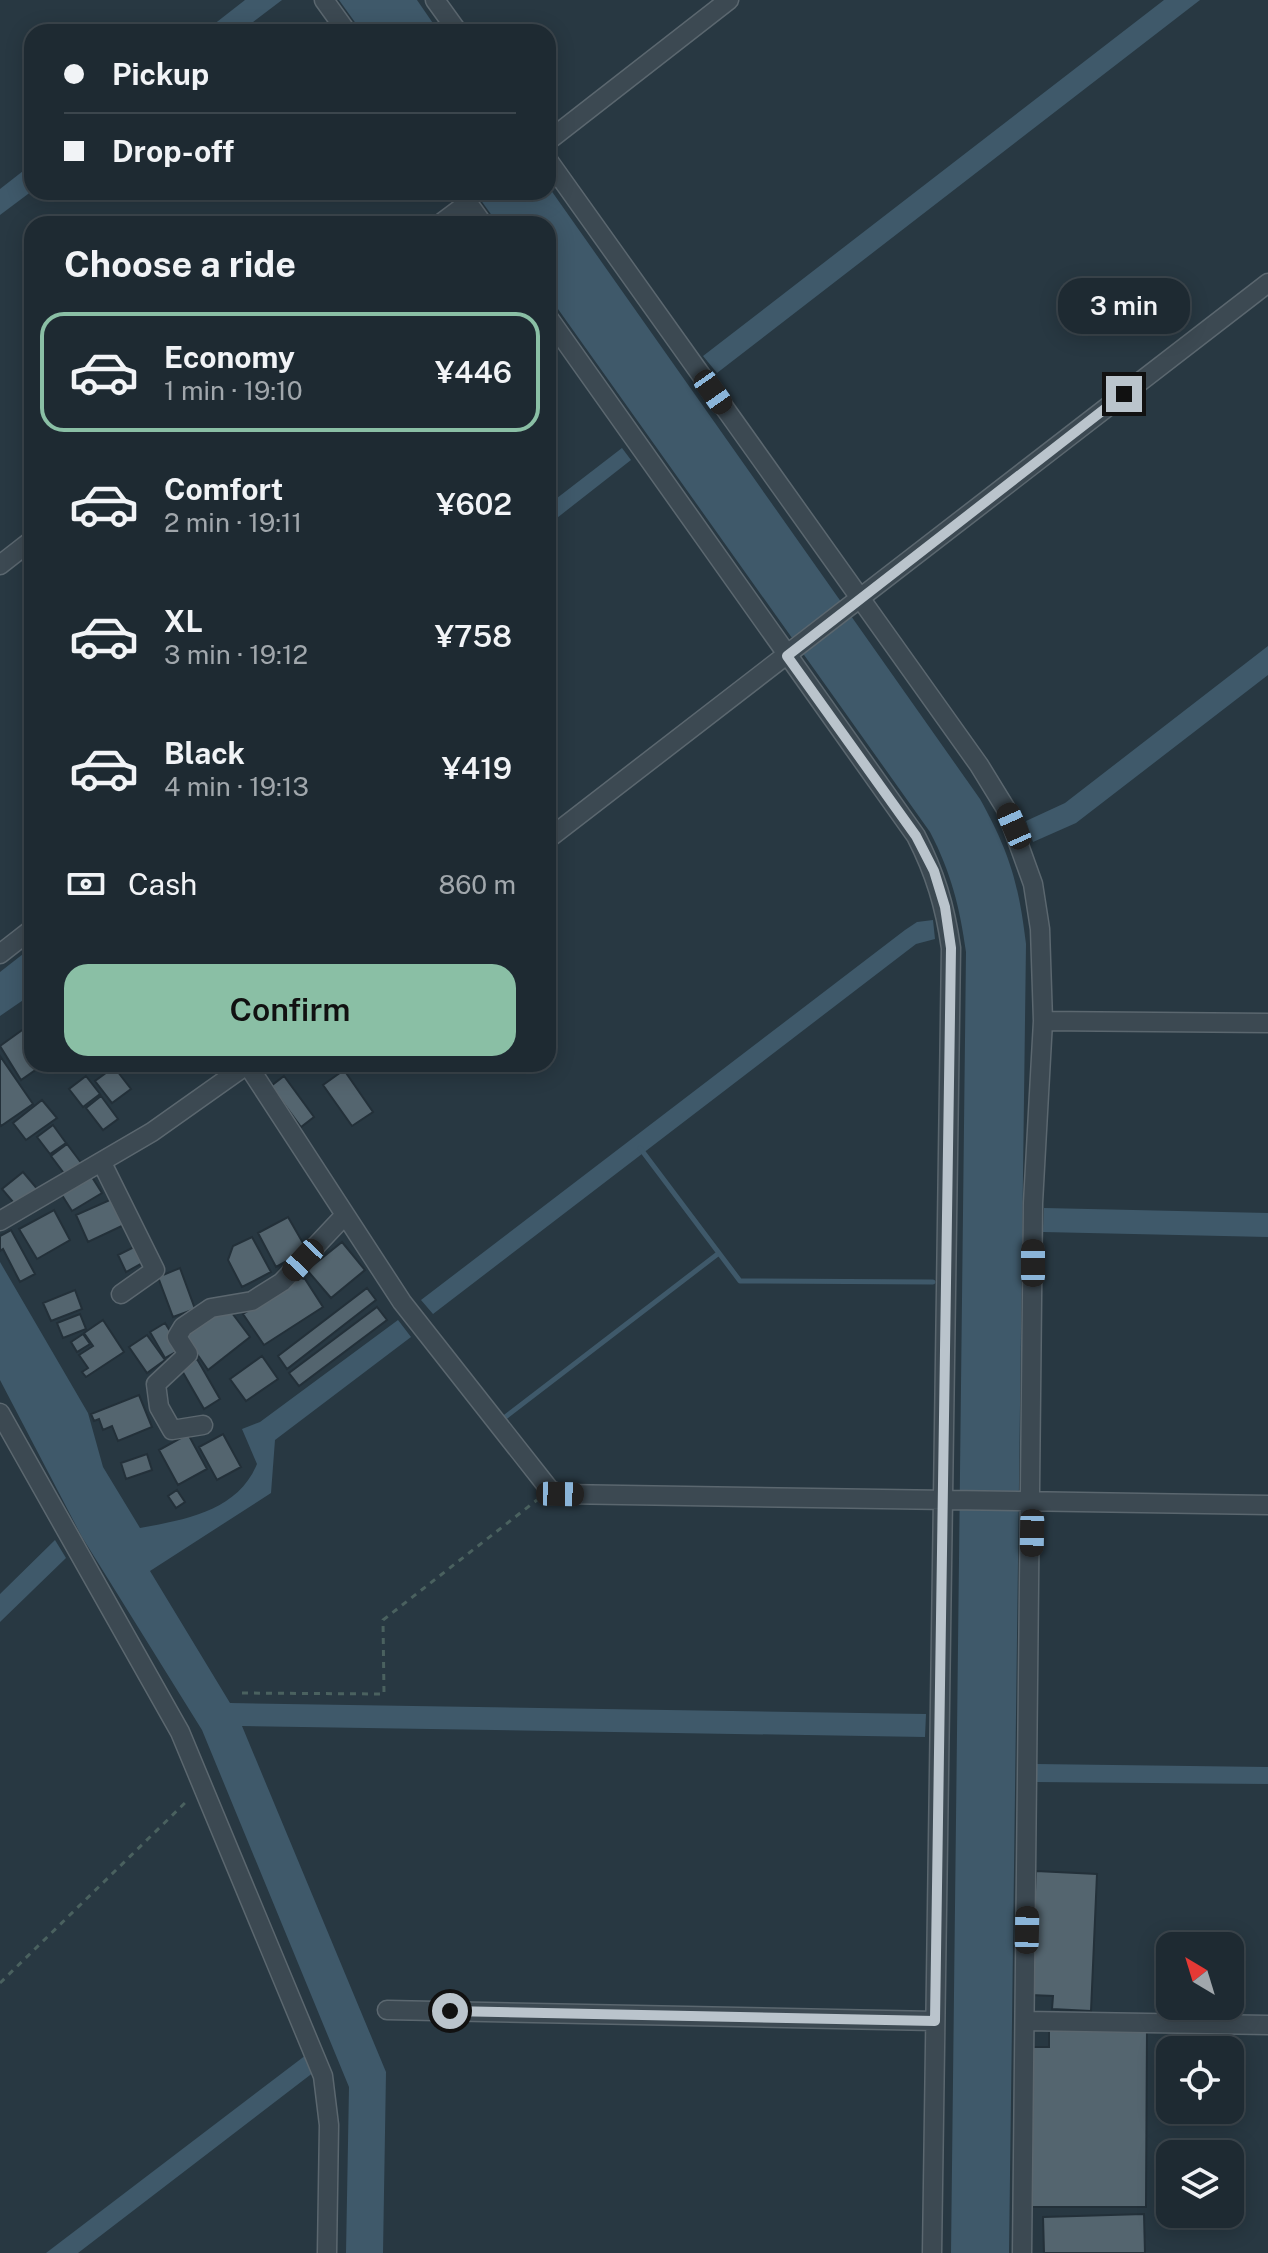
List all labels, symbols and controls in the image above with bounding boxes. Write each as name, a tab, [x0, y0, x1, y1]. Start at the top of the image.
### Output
text: Pickup	[112, 56, 209, 92]
text: Drop-off	[112, 133, 234, 169]
text: Choose a ride	[64, 243, 296, 285]
callout: 3 min	[1058, 278, 1190, 334]
text: 3 min	[1090, 290, 1158, 321]
icon: car	[68, 336, 140, 408]
text: Economy	[164, 339, 295, 375]
text: ¥446	[435, 354, 512, 390]
car	[689, 365, 737, 419]
text: 1 min · 19:10	[164, 375, 303, 406]
route end	[1106, 376, 1142, 412]
icon: car	[68, 468, 140, 540]
text: Comfort	[164, 471, 283, 507]
text: ¥602	[436, 486, 512, 522]
text: 2 min · 19:11	[164, 507, 302, 538]
icon: car	[68, 600, 140, 672]
text: XL	[164, 603, 203, 639]
text: ¥758	[435, 618, 512, 654]
text: 3 min · 19:12	[164, 639, 308, 670]
icon: car	[68, 732, 140, 804]
text: Black	[164, 735, 245, 771]
text: ¥419	[442, 750, 512, 786]
text: 4 min · 19:13	[164, 771, 309, 802]
car	[993, 799, 1035, 853]
icon: cash	[64, 862, 108, 906]
text: Cash	[128, 866, 197, 902]
text: 860 m	[439, 869, 516, 900]
button: Confirm	[64, 964, 516, 1056]
car	[278, 1234, 328, 1286]
car	[1021, 1239, 1045, 1287]
car	[536, 1482, 584, 1506]
car	[1020, 1509, 1044, 1557]
car	[1015, 1906, 1039, 1954]
north arrow	[1156, 1932, 1244, 2020]
map controls	[1156, 1932, 1244, 2228]
route start	[432, 1993, 468, 2029]
button: locate	[1156, 2036, 1244, 2124]
button: layers	[1156, 2140, 1244, 2228]

